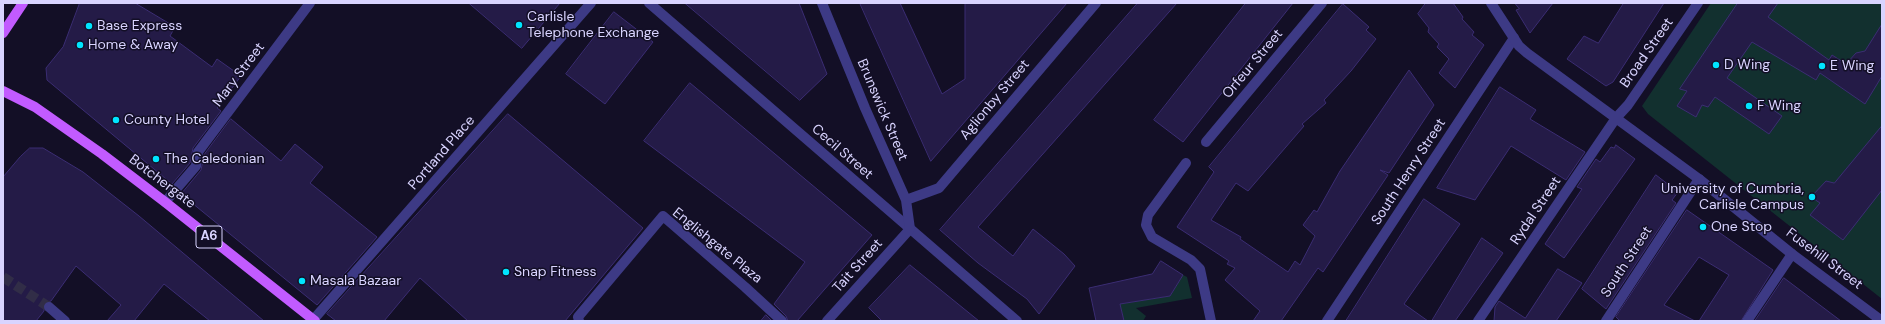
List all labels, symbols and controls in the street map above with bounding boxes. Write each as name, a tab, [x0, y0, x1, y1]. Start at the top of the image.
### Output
place label: Carlisle Telephone Exchange	[527, 9, 659, 42]
street label: Broad Street	[1617, 15, 1677, 91]
place label: Base Express	[97, 18, 182, 34]
marker: Carlisle Telephone Exchange	[514, 20, 524, 30]
marker: Base Express	[84, 21, 94, 31]
street label: Orfeur Street	[1219, 26, 1287, 102]
place label: Home & Away	[88, 37, 178, 53]
marker: Home & Away	[75, 40, 85, 50]
street label: Mary Street	[209, 40, 269, 110]
street label: Brunswick Street	[853, 57, 911, 163]
street label: Aglionby Street	[957, 57, 1033, 143]
place label: D Wing	[1724, 57, 1770, 73]
place label: E Wing	[1830, 58, 1874, 74]
marker: D Wing	[1711, 60, 1721, 70]
marker: E Wing	[1817, 61, 1827, 71]
place label: F Wing	[1757, 98, 1801, 114]
marker: F Wing	[1744, 101, 1754, 111]
place label: County Hotel	[124, 112, 209, 128]
street label: Portland Place	[405, 112, 479, 194]
marker: County Hotel	[111, 115, 121, 125]
street label: South Henry Street	[1368, 116, 1450, 228]
street label: Cecil Street	[808, 121, 876, 183]
street label: Botchergate	[125, 151, 199, 213]
place label: The Caledonian	[164, 151, 264, 167]
marker: The Caledonian	[151, 154, 161, 164]
street label: Rydal Street	[1507, 174, 1565, 248]
place label: University of Cumbria, Carlisle Campus	[1661, 181, 1804, 214]
marker: University of Cumbria, Carlisle Campus	[1807, 192, 1817, 202]
street label: Englishgate Plaza	[669, 205, 765, 287]
place label: One Stop	[1711, 219, 1772, 235]
marker: One Stop	[1698, 222, 1708, 232]
street label: South Street	[1598, 223, 1656, 301]
street label: Fusehill Street	[1782, 225, 1866, 293]
road number: A6	[196, 226, 222, 248]
street label: Tait Street	[829, 236, 887, 296]
place label: Snap Fitness	[514, 264, 597, 280]
marker: Snap Fitness	[501, 267, 511, 277]
place label: Masala Bazaar	[310, 273, 401, 289]
marker: Masala Bazaar	[297, 276, 307, 286]

